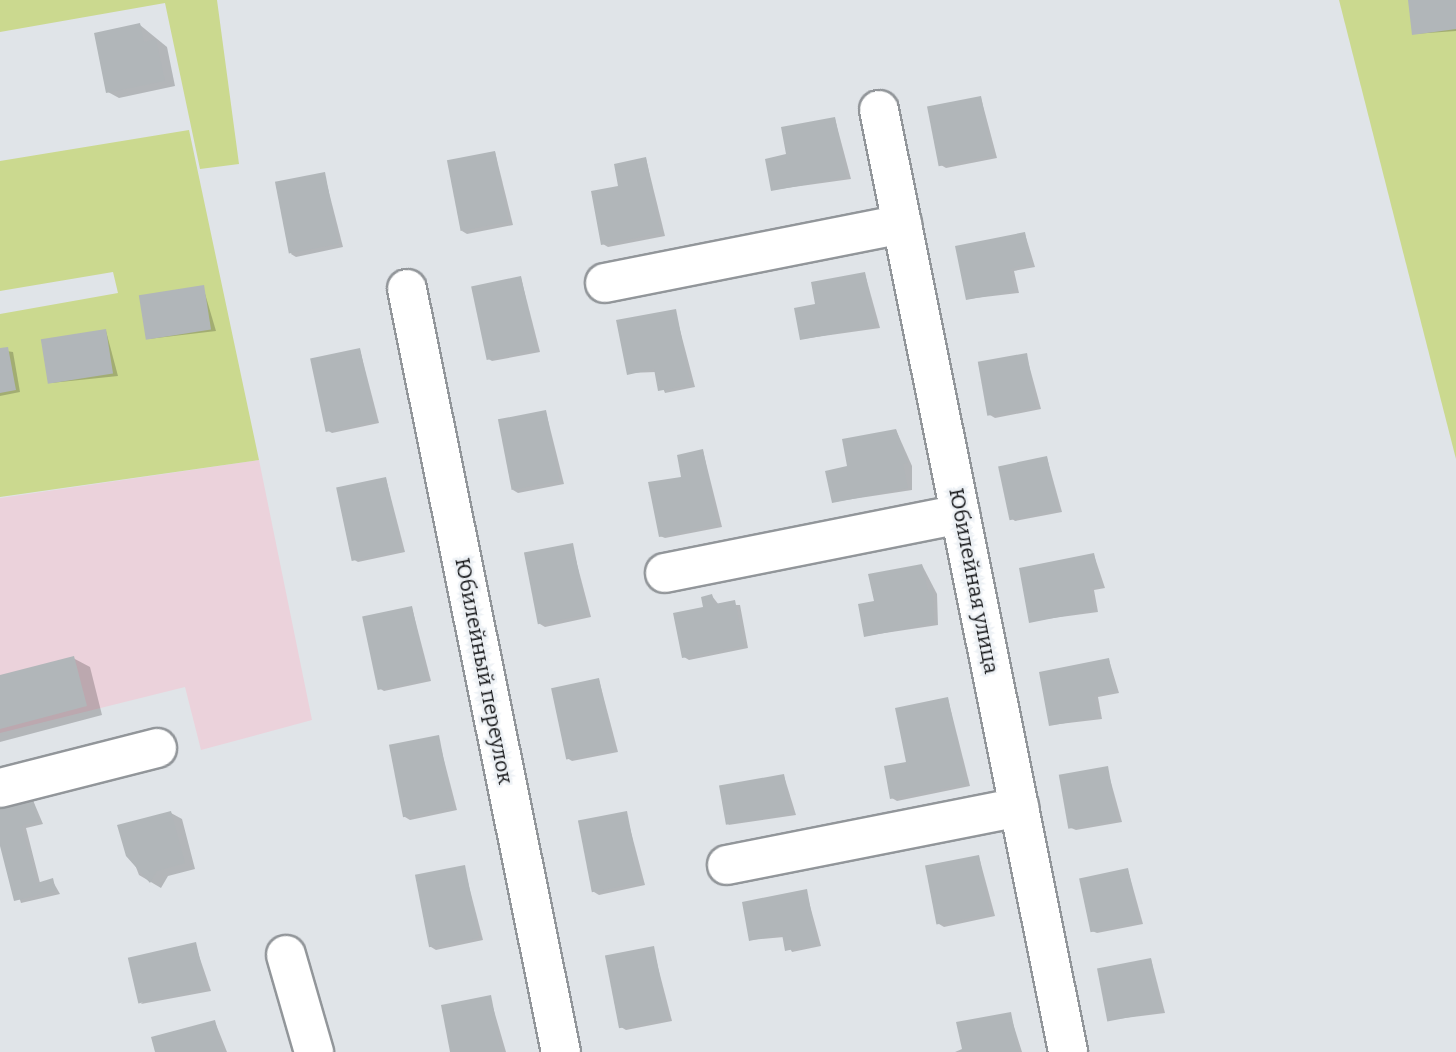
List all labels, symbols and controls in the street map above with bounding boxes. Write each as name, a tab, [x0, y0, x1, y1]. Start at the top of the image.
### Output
street label: Юбилейная улица	[944, 486, 1004, 676]
street label: Юбилейный переулок	[450, 556, 518, 786]

